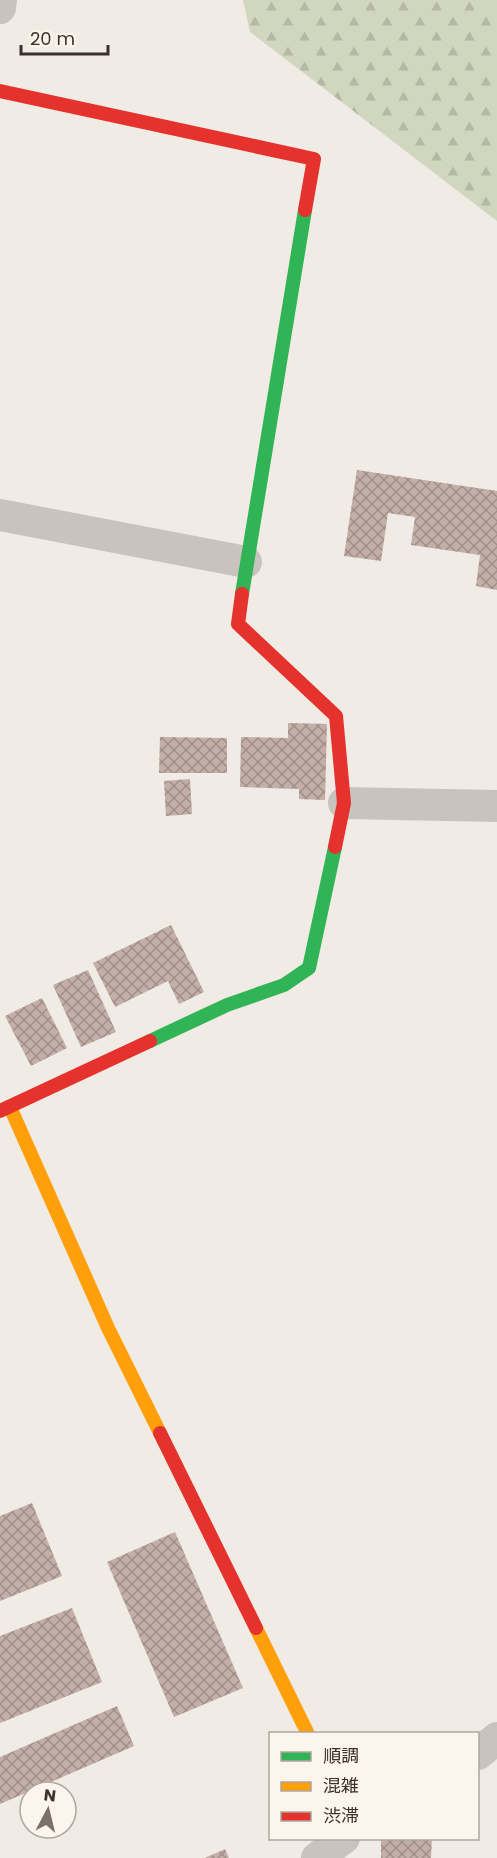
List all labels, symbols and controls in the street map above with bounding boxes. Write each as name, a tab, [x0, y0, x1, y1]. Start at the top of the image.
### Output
scale bar	[21, 18, 108, 56]
text: 20 m	[30, 26, 75, 51]
legend	[269, 1732, 479, 1840]
text: 順調	[323, 1743, 359, 1768]
text: 混雑	[323, 1773, 359, 1798]
north arrow	[18, 1780, 78, 1840]
text: N	[42, 1783, 57, 1808]
text: 渋滞	[323, 1803, 359, 1828]

